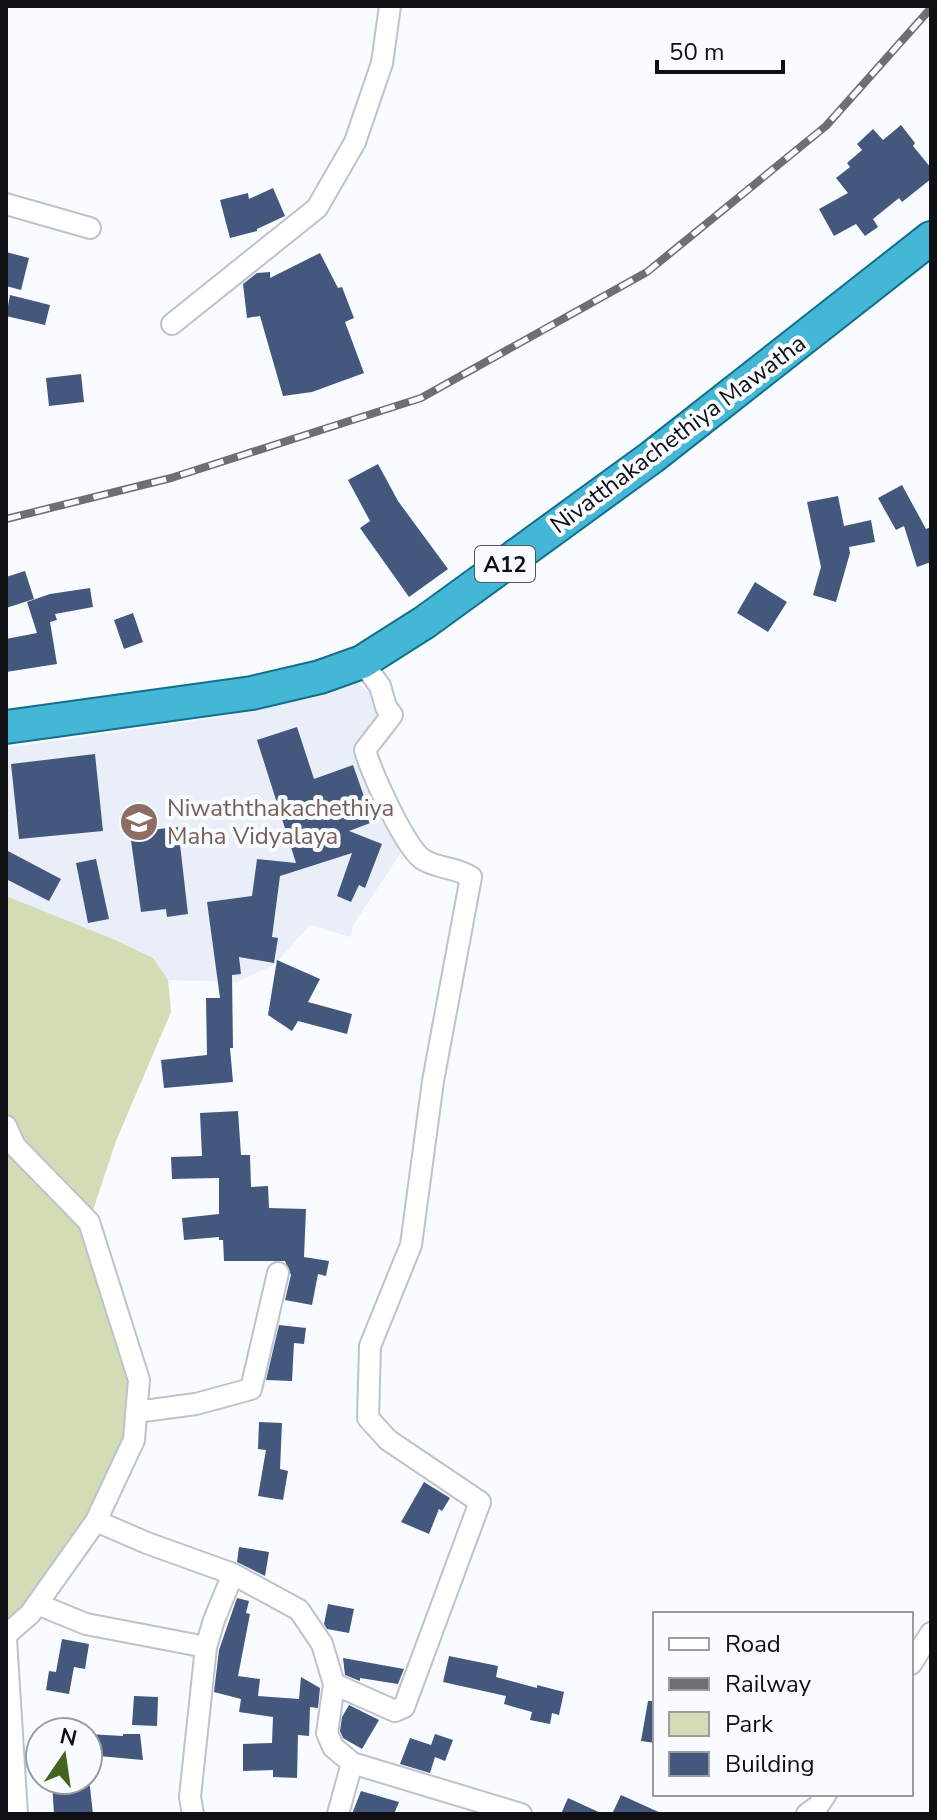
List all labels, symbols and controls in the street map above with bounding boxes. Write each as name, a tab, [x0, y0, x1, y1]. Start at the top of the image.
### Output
scale bar	[657, 24, 783, 74]
text: 50 m	[669, 36, 725, 68]
street label: Nivatthakachethiya Mawatha	[544, 327, 812, 541]
road number: A12	[475, 546, 535, 582]
place label: Niwaththakachethiya Maha Vidyalaya	[167, 792, 394, 852]
school or university icon: Niwaththakachethiya Maha Vidyalaya	[118, 801, 160, 843]
legend	[653, 1612, 913, 1796]
text: Road	[725, 1628, 781, 1660]
text: Railway	[725, 1668, 812, 1700]
text: Park	[725, 1708, 774, 1740]
north arrow	[24, 1716, 104, 1796]
text: N	[57, 1721, 80, 1754]
text: Building	[725, 1748, 815, 1780]

